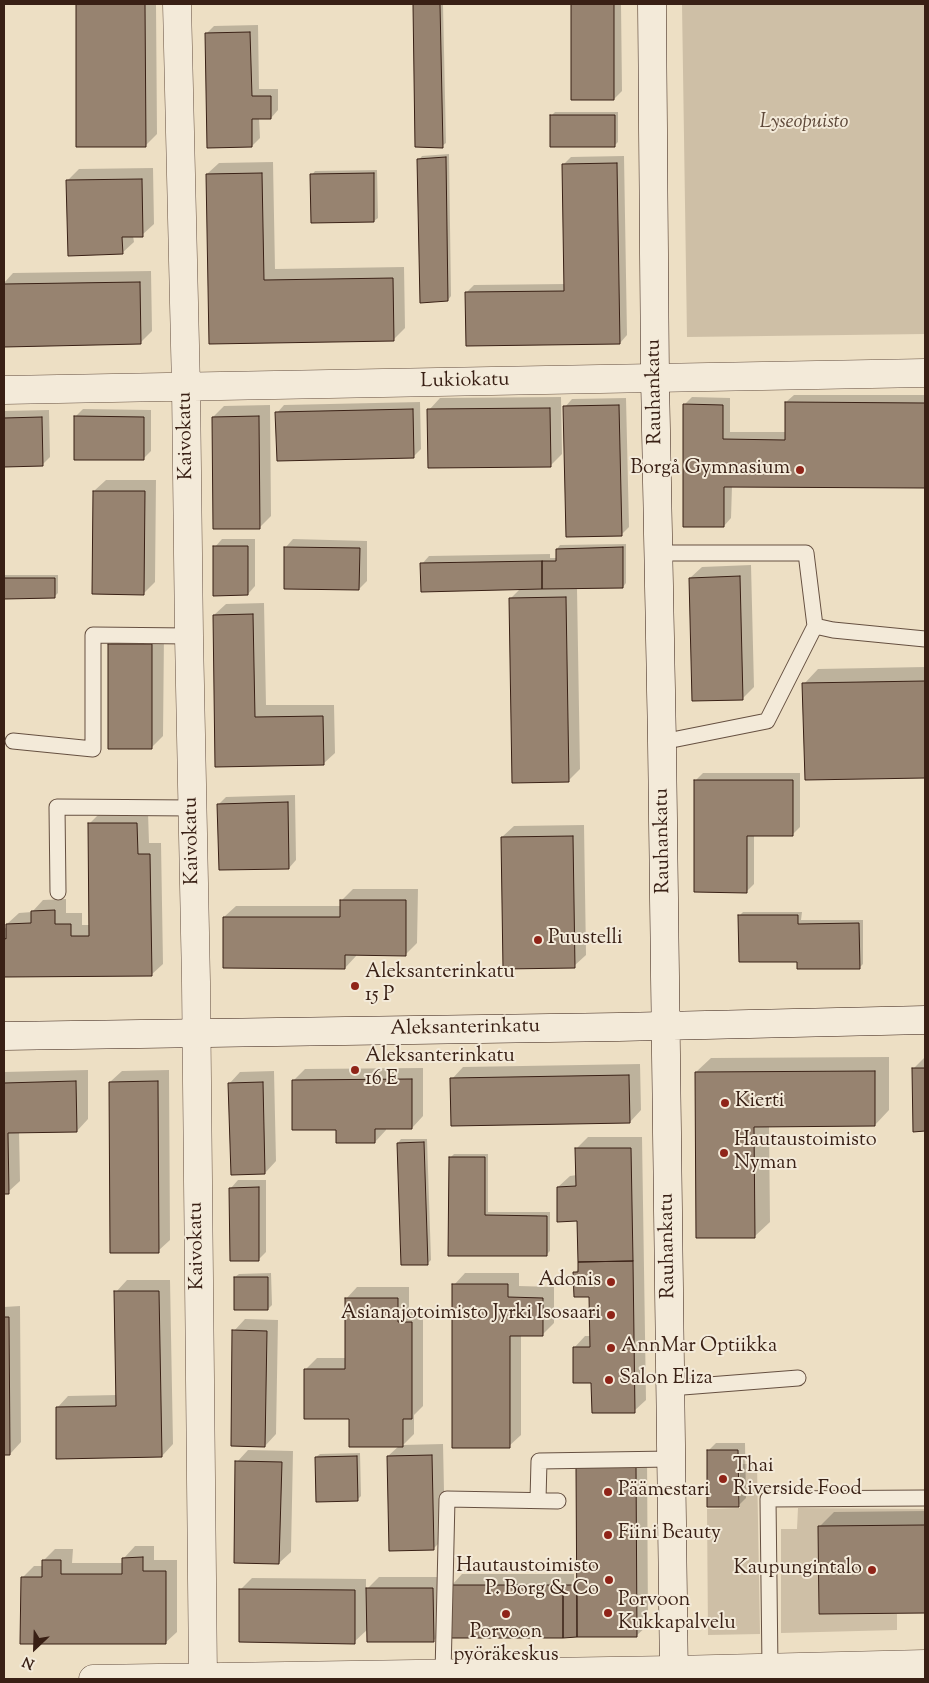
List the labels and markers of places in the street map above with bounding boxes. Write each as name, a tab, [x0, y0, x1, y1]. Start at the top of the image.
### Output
place label: Borgå Gymnasium	[630, 458, 790, 482]
marker: Borgå Gymnasium	[794, 464, 806, 476]
place label: Puustelli	[548, 928, 623, 952]
marker: Puustelli	[532, 934, 544, 946]
place label: Aleksanterinkatu 15 P	[365, 962, 515, 1009]
marker: Aleksanterinkatu 15 P	[349, 980, 361, 992]
place label: Aleksanterinkatu 16 E	[365, 1046, 515, 1093]
marker: Aleksanterinkatu 16 E	[349, 1064, 361, 1076]
place label: Kierti	[735, 1091, 784, 1115]
marker: Kierti	[719, 1097, 731, 1109]
place label: Hautaustoimisto Nyman	[734, 1130, 877, 1177]
marker: Hautaustoimisto Nyman	[718, 1147, 730, 1159]
place label: Adonis	[538, 1270, 601, 1294]
marker: Adonis	[605, 1276, 617, 1288]
place label: Asianajotoimisto Jyrki Isosaari	[341, 1303, 601, 1327]
marker: Asianajotoimisto Jyrki Isosaari	[605, 1309, 617, 1321]
place label: AnnMar Optiikka	[621, 1336, 777, 1360]
marker: AnnMar Optiikka	[605, 1342, 617, 1354]
place label: Salon Eliza	[619, 1368, 713, 1392]
marker: Salon Eliza	[603, 1374, 615, 1386]
place label: Thai Riverside Food	[733, 1456, 862, 1503]
marker: Thai Riverside Food	[717, 1473, 729, 1485]
place label: Päämestari	[618, 1480, 710, 1504]
marker: Päämestari	[602, 1486, 614, 1498]
place label: Fiini Beauty	[618, 1523, 721, 1547]
marker: Fiini Beauty	[602, 1529, 614, 1541]
place label: Hautaustoimisto P. Borg & Co	[456, 1556, 599, 1603]
place label: Kaupungintalo	[733, 1558, 862, 1582]
marker: Kaupungintalo	[866, 1564, 878, 1576]
marker: Hautaustoimisto P. Borg & Co	[603, 1574, 615, 1586]
place label: Porvoon Kukkapalvelu	[618, 1590, 736, 1637]
marker: Porvoon Kukkapalvelu	[602, 1607, 614, 1619]
marker: Porvoon pyöräkeskus	[500, 1608, 512, 1620]
place label: Porvoon pyöräkeskus	[453, 1622, 559, 1669]

